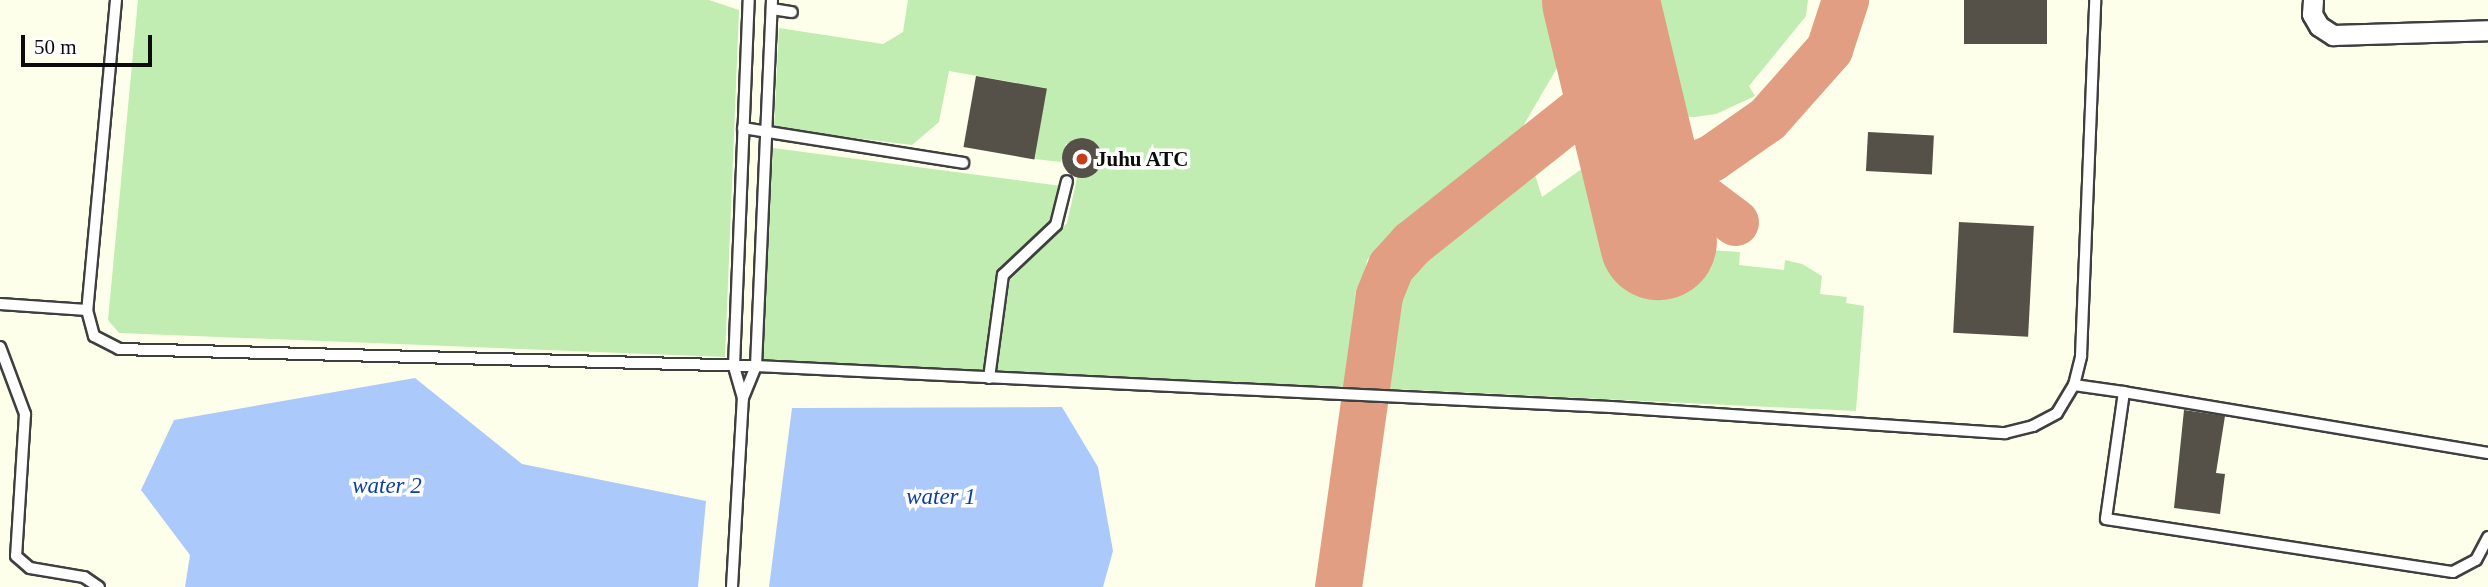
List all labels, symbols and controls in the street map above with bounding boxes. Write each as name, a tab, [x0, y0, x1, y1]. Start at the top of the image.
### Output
scale bar	[24, 21, 156, 65]
text: 50 m	[34, 35, 77, 59]
place label: Juhu ATC	[1096, 146, 1190, 172]
marker: Juhu ATC	[1074, 151, 1090, 167]
water label: water 2	[352, 472, 422, 500]
water label: water 1	[906, 483, 976, 511]

